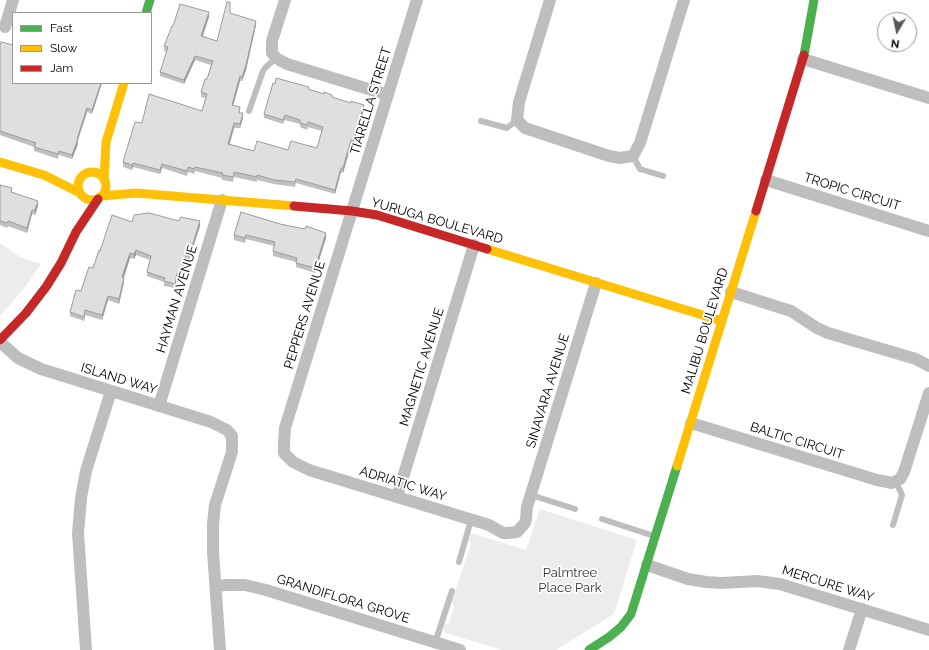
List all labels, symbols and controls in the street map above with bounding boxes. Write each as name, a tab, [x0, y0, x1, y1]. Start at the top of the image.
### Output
legend	[12, 12, 152, 84]
north arrow	[877, 12, 917, 52]
text: Fast	[50, 21, 73, 35]
text: N	[890, 36, 900, 50]
text: Slow	[50, 41, 77, 55]
street label: TIARELLA STREET	[347, 45, 395, 157]
text: Jam	[50, 61, 73, 75]
street label: TROPIC CIRCUIT	[802, 170, 902, 214]
street label: YURUGA BOULEVARD	[369, 195, 505, 247]
street label: HAYMAN AVENUE	[153, 243, 201, 355]
street label: PEPPERS AVENUE	[281, 259, 329, 371]
street label: MALIBU BOULEVARD	[678, 266, 732, 396]
street label: MAGNETIC AVENUE	[397, 306, 447, 428]
street label: SINAVARA AVENUE	[523, 332, 573, 450]
street label: ISLAND WAY	[79, 360, 159, 398]
street label: BALTIC CIRCUIT	[748, 419, 846, 463]
street label: ADRIATIC WAY	[358, 463, 448, 505]
street label: MERCURE WAY	[780, 563, 876, 605]
park label: Palmtree Place Park	[538, 565, 602, 596]
street label: GRANDIFLORA GROVE	[275, 571, 411, 627]

